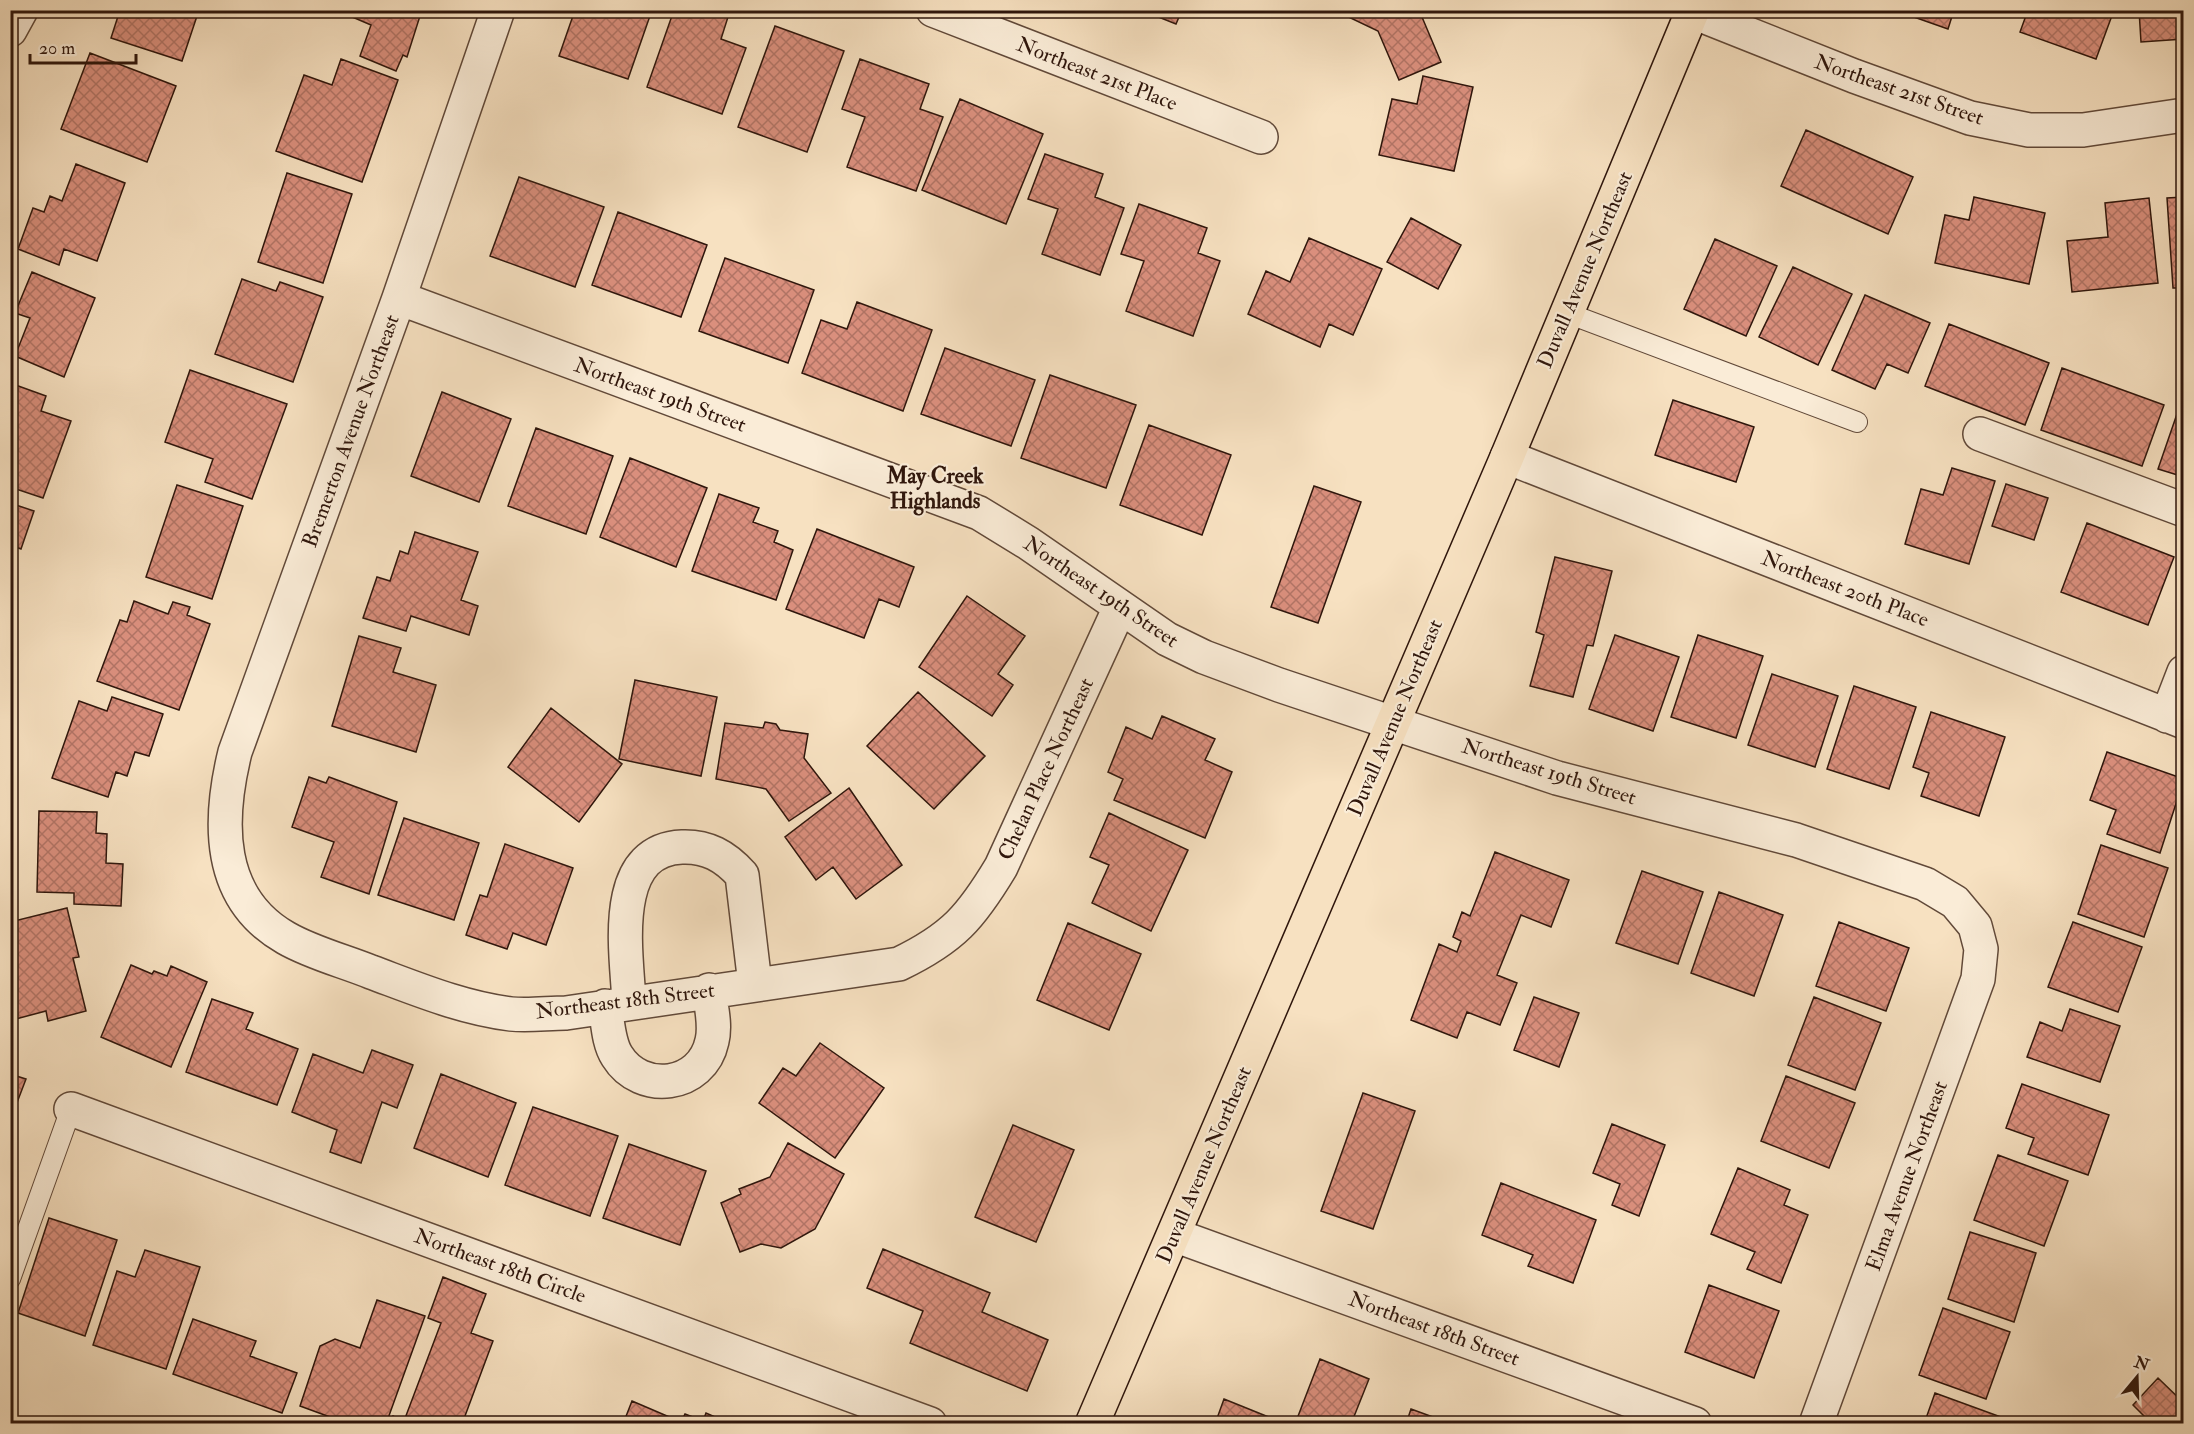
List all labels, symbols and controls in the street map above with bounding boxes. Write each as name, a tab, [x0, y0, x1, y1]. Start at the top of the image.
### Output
scale bar	[30, 27, 136, 65]
street label: Northeast 21st Place	[1013, 31, 1181, 117]
text: 20 m	[39, 37, 75, 60]
street label: Northeast 21st Street	[1811, 48, 1987, 132]
street label: Duvall Avenue Northeast	[1531, 167, 1639, 373]
street label: Bremerton Avenue Northeast	[296, 311, 406, 551]
street label: Northeast 19th Street	[570, 351, 750, 439]
district label: May Creek Highlands	[885, 462, 984, 516]
street label: Northeast 19th Street	[1018, 530, 1184, 654]
street label: Northeast 20th Place	[1757, 545, 1933, 633]
street label: Duvall Avenue Northeast	[1341, 615, 1449, 821]
street label: Chelan Place Northeast	[992, 673, 1100, 864]
street label: Northeast 19th Street	[1459, 733, 1640, 811]
street label: Northeast 18th Street	[534, 977, 716, 1025]
street label: Duvall Avenue Northeast	[1150, 1062, 1258, 1268]
street label: Elma Avenue Northeast	[1860, 1077, 1954, 1275]
street label: Northeast 18th Circle	[411, 1222, 590, 1310]
street label: Northeast 18th Street	[1345, 1286, 1523, 1373]
north arrow	[2107, 1347, 2167, 1407]
text: N	[2131, 1352, 2152, 1376]

